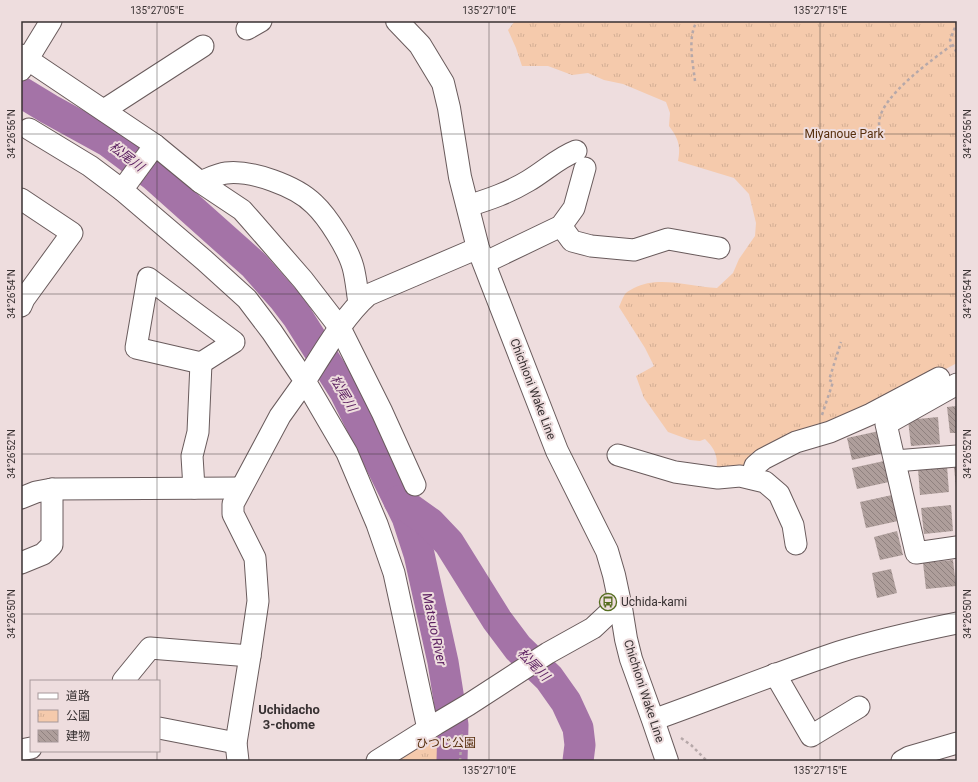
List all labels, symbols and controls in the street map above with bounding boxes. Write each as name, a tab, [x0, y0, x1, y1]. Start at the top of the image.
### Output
text: 135°27'05"E	[130, 5, 184, 16]
text: 135°27'10"E	[462, 5, 516, 16]
text: 135°27'15"E	[793, 5, 847, 16]
text: 34°26'56"N	[6, 109, 17, 159]
text: 34°26'56"N	[962, 109, 973, 159]
park label: Miyanoue Park	[804, 127, 884, 141]
water label: 松尾川	[107, 139, 148, 175]
text: 34°26'54"N	[6, 269, 17, 319]
text: 34°26'54"N	[962, 269, 973, 319]
street label: Chichioni Wake Line	[507, 336, 559, 442]
water label: 松尾川	[327, 373, 361, 416]
text: 34°26'52"N	[6, 429, 17, 479]
text: 34°26'52"N	[962, 429, 973, 479]
text: 34°26'50"N	[6, 589, 17, 639]
text: 34°26'50"N	[962, 589, 973, 639]
water label: Matsuo River	[420, 592, 450, 667]
bus stop icon: Uchida-kami	[598, 592, 618, 612]
place label: Uchida-kami	[621, 595, 687, 609]
street label: Chichioni Wake Line	[621, 638, 667, 744]
water label: 松尾川	[515, 645, 554, 685]
legend	[30, 680, 160, 752]
text: 道路	[66, 689, 90, 703]
district label: Uchidacho 3-chome	[258, 702, 320, 732]
text: 公園	[66, 709, 90, 723]
text: 建物	[66, 729, 90, 743]
park label: ひつじ公園	[416, 736, 476, 750]
text: 135°27'10"E	[462, 765, 516, 776]
text: 135°27'15"E	[793, 765, 847, 776]

